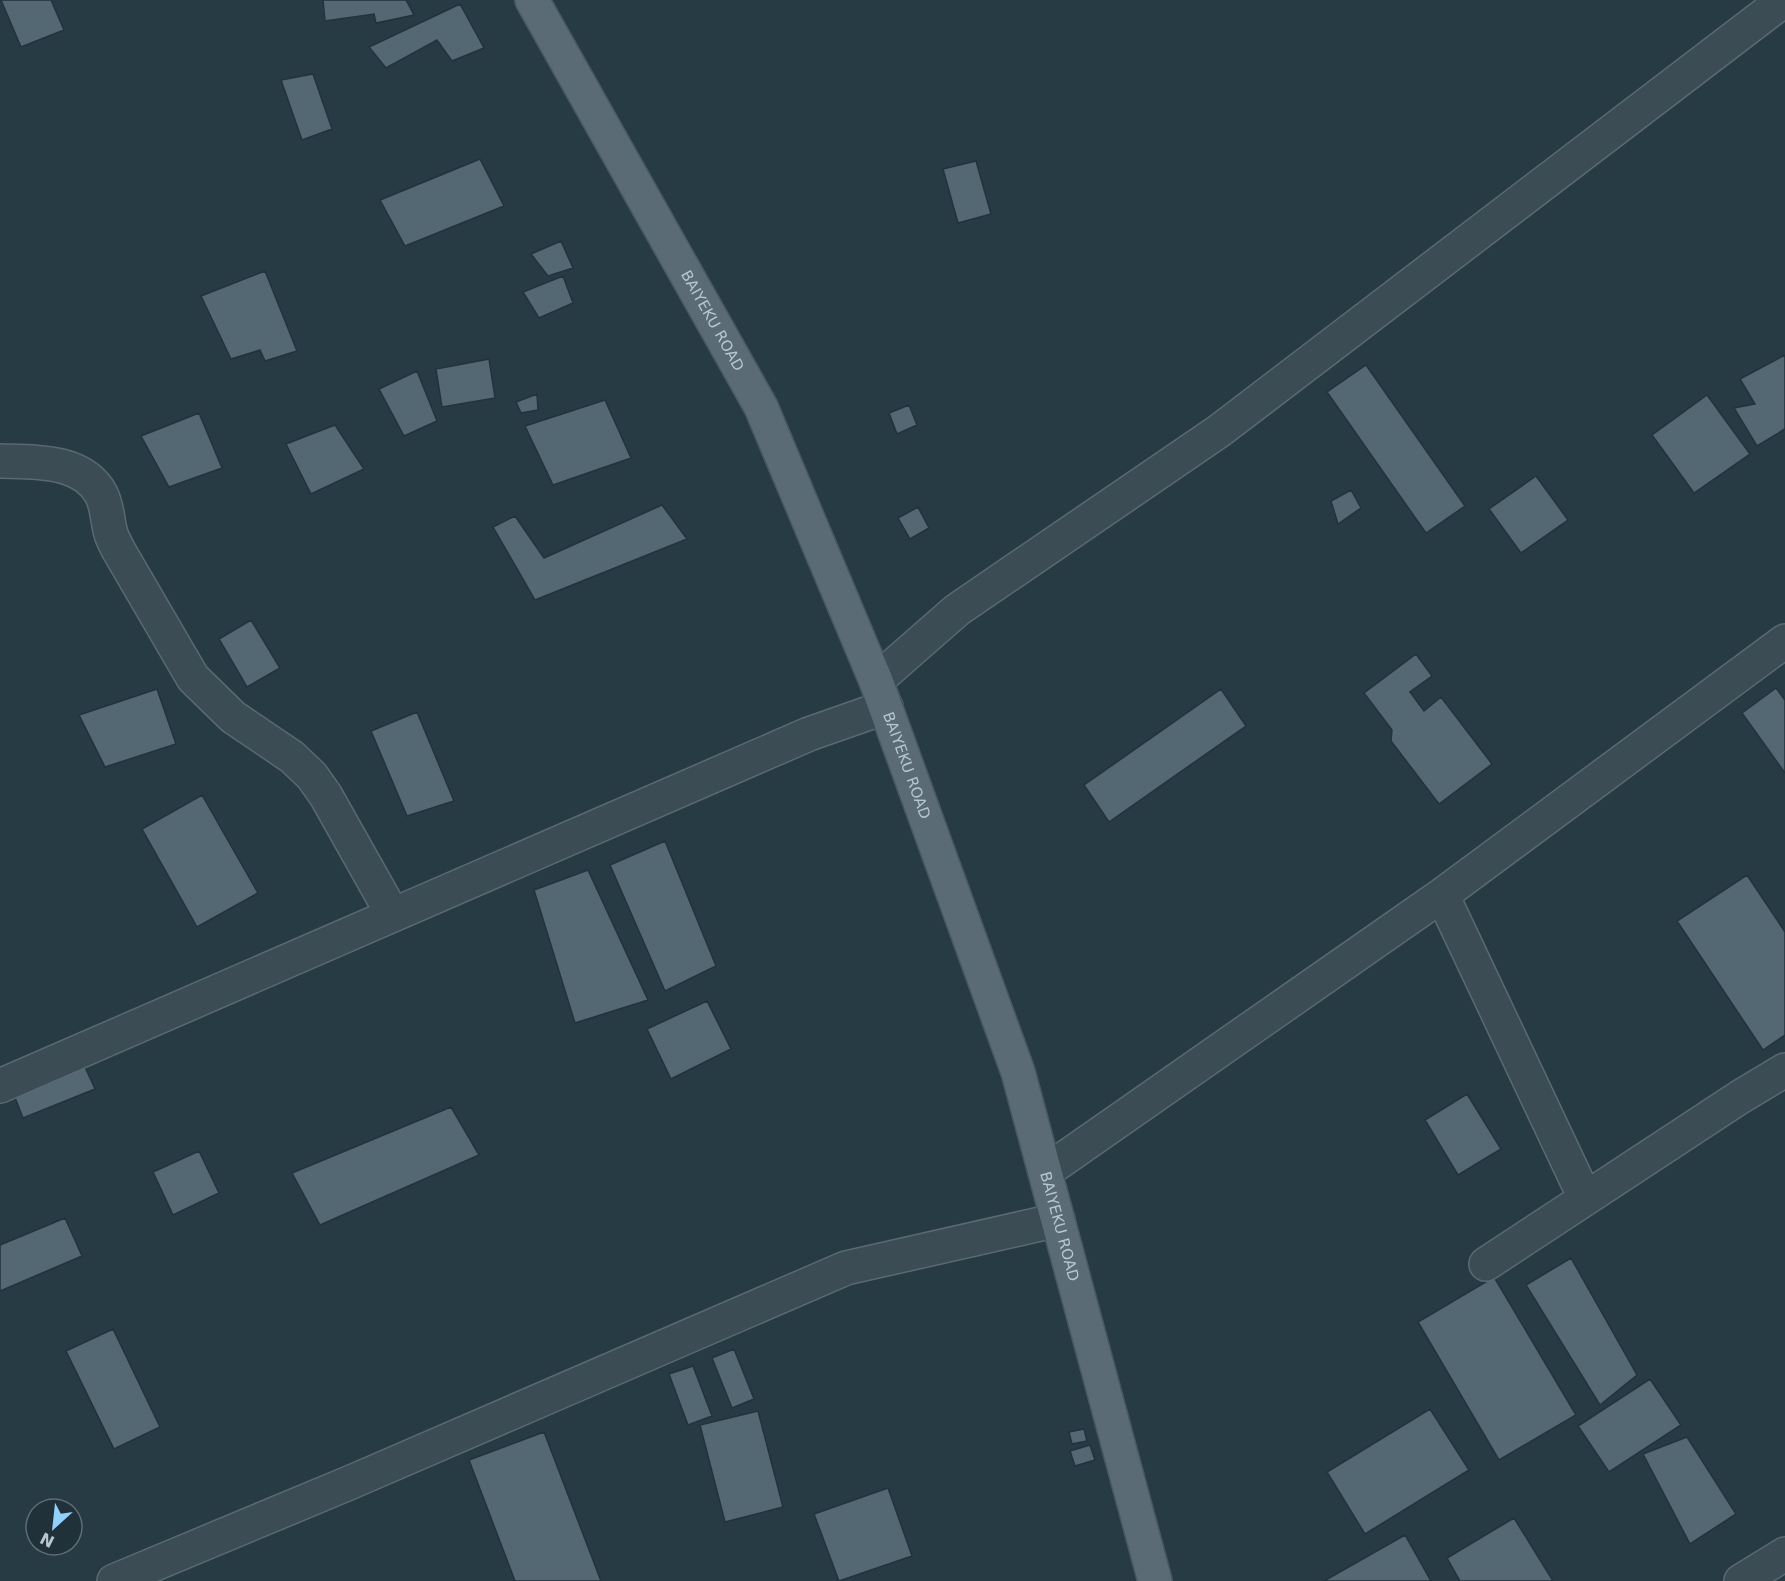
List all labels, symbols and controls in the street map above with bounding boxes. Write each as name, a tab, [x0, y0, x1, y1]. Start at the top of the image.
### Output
street label: BAIYEKU ROAD	[677, 267, 748, 374]
street label: BAIYEKU ROAD	[879, 709, 934, 821]
street label: BAIYEKU ROAD	[1036, 1170, 1083, 1283]
north arrow	[24, 1497, 84, 1557]
text: N	[37, 1528, 58, 1551]

